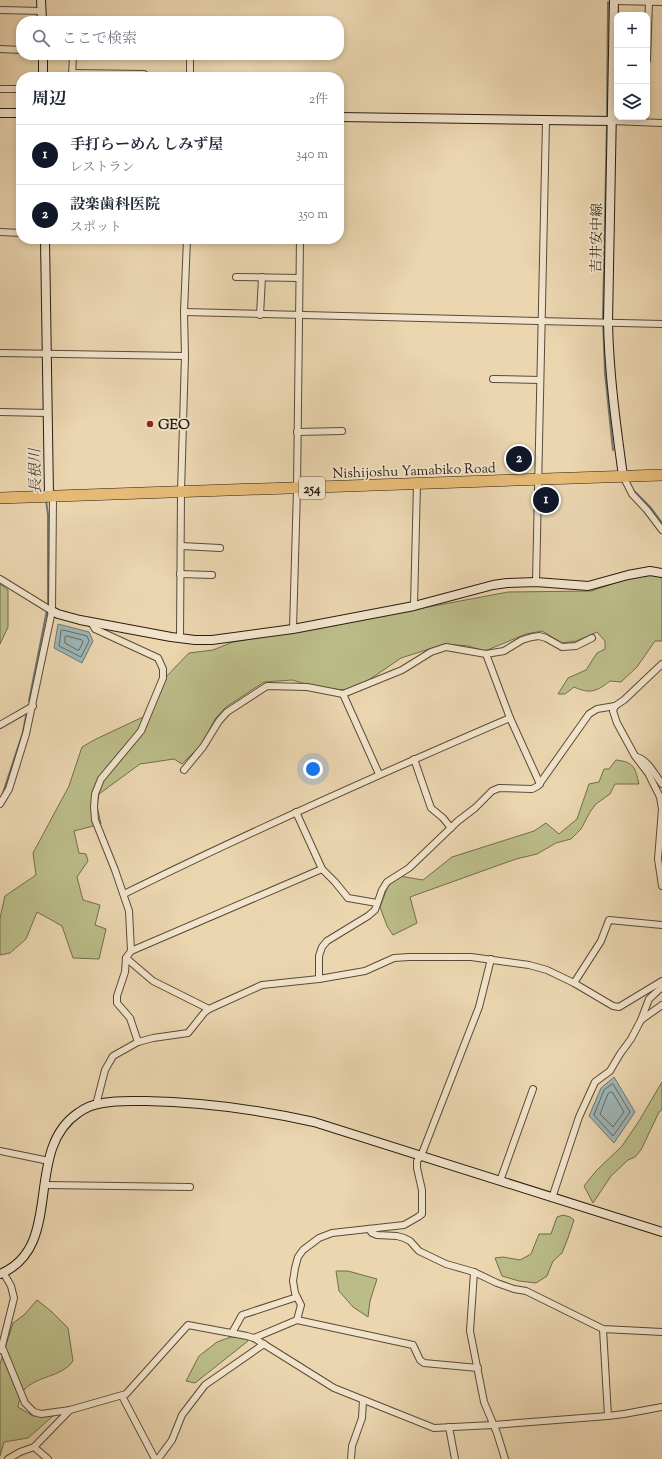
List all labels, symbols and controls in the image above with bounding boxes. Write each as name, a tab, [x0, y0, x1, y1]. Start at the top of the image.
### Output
map controls	[614, 12, 650, 120]
button: +	[614, 12, 650, 48]
search box	[16, 16, 344, 60]
icon: search	[30, 27, 52, 49]
text: ここで検索	[62, 29, 137, 50]
button: −	[614, 48, 650, 84]
button: layers	[614, 84, 650, 120]
text: 周辺	[32, 88, 66, 112]
text: 2件	[309, 91, 328, 109]
text: 手打らーめん しみず屋	[70, 135, 223, 156]
text: 1	[43, 146, 47, 164]
text: 340 m	[296, 146, 328, 164]
text: レストラン	[70, 159, 135, 177]
text: 設楽歯科医院	[70, 195, 160, 216]
street label: 吉井安中線	[587, 203, 609, 273]
text: 2	[42, 206, 48, 224]
text: 350 m	[298, 206, 328, 224]
text: スポット	[70, 219, 122, 237]
place label: GEO	[158, 416, 190, 436]
marker: GEO	[145, 419, 155, 429]
pin: 2	[506, 444, 532, 474]
water label: 長根川	[26, 446, 47, 494]
street label: Nishijoshu Yamabiko Road	[332, 459, 496, 485]
road number: 254	[299, 477, 325, 499]
pin: 1	[533, 485, 559, 515]
your location	[303, 759, 323, 779]

